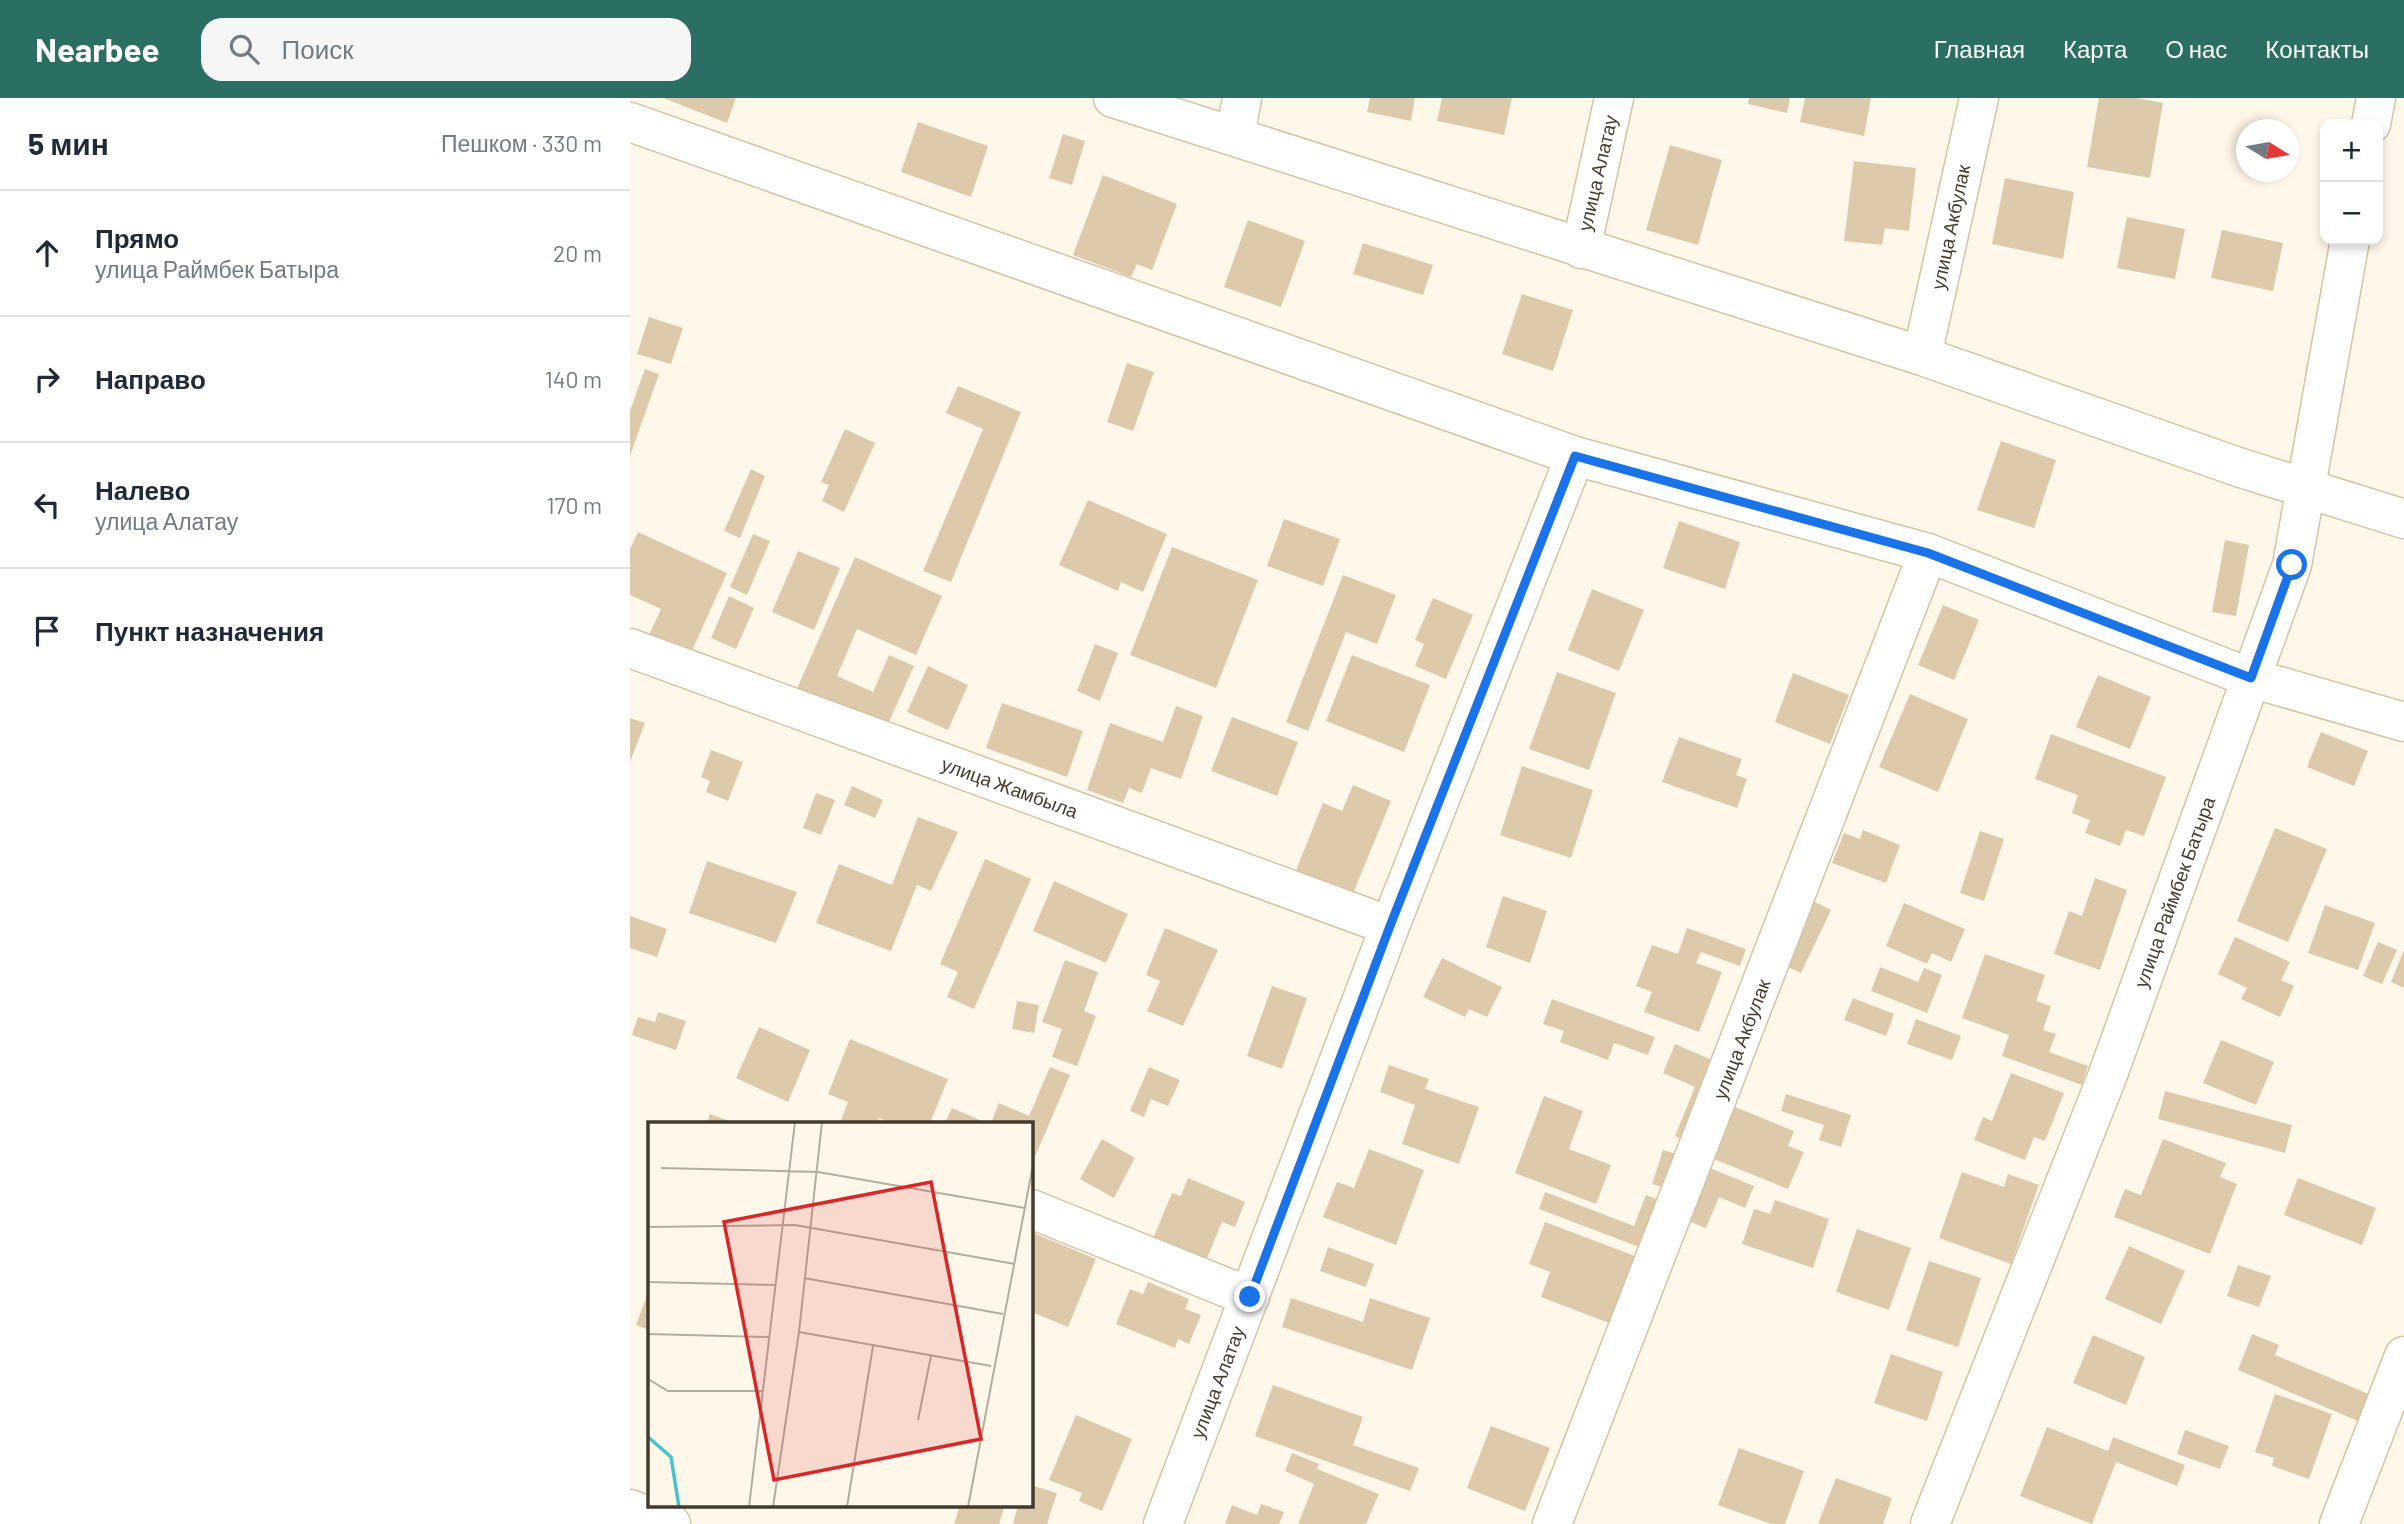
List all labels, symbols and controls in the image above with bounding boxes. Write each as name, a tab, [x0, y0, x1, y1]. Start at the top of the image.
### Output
search box	[201, 18, 691, 81]
text: Nearbee	[35, 29, 159, 69]
icon: search	[225, 30, 263, 68]
text: Поиск	[281, 33, 354, 64]
text: Главная	[1934, 34, 2025, 63]
text: Карта	[2063, 34, 2127, 63]
text: О нас	[2165, 34, 2227, 63]
text: Контакты	[2265, 34, 2369, 63]
street label: улица Алатау	[1572, 112, 1622, 233]
north arrow	[2236, 119, 2299, 182]
map controls	[2320, 119, 2383, 245]
button: +	[2320, 119, 2383, 182]
text: 5 мин	[28, 125, 109, 161]
text: Пешком · 330 m	[441, 129, 602, 157]
street label: улица Акбулак	[1926, 162, 1975, 291]
button: −	[2320, 182, 2383, 245]
text: Прямо	[95, 222, 179, 253]
icon: ahead	[28, 234, 66, 272]
text: 20 m	[553, 239, 602, 267]
text: улица Раймбек Батыра	[95, 255, 339, 283]
icon: right	[28, 360, 66, 398]
text: Направо	[95, 363, 206, 394]
text: 140 m	[545, 365, 602, 393]
text: Налево	[95, 474, 190, 505]
icon: left	[28, 486, 66, 524]
text: 170 m	[546, 491, 602, 519]
text: улица Алатау	[95, 507, 238, 535]
route start	[2276, 549, 2307, 580]
icon: arrive	[28, 612, 66, 650]
text: Пункт назначения	[95, 615, 324, 646]
street label: улица Жамбыла	[939, 752, 1082, 822]
street label: улица Раймбек Батыра	[2129, 793, 2219, 991]
street label: улица Акбулак	[1708, 975, 1775, 1102]
inset map	[648, 1122, 1032, 1506]
route end	[1234, 1281, 1265, 1312]
street label: улица Алатау	[1185, 1322, 1249, 1441]

